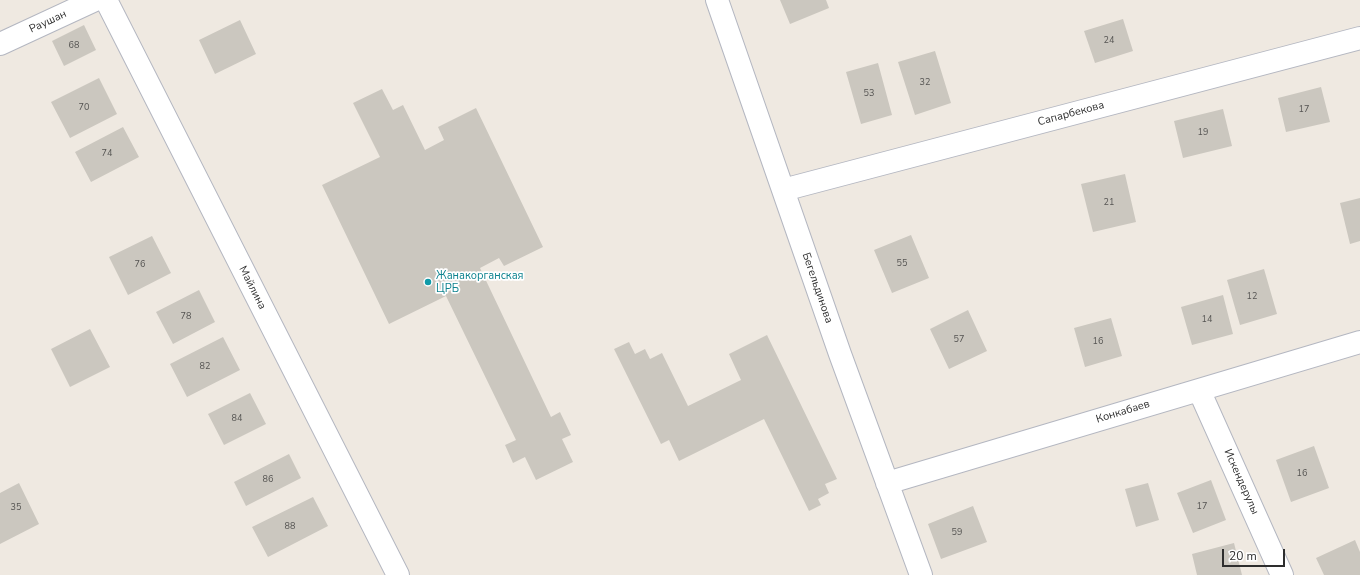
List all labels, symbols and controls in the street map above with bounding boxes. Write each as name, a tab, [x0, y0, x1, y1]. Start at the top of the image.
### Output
street label: Раушан	[27, 8, 69, 36]
house number: 24	[1104, 36, 1114, 46]
house number: 68	[69, 41, 79, 51]
house number: 32	[920, 78, 930, 88]
house number: 53	[864, 89, 874, 99]
street label: Сапарбекова	[1036, 99, 1106, 129]
house number: 70	[79, 103, 89, 113]
house number: 17	[1299, 105, 1309, 115]
house number: 19	[1198, 128, 1208, 138]
house number: 74	[102, 149, 112, 159]
house number: 21	[1104, 198, 1114, 208]
street label: Бегельдинова	[799, 251, 835, 325]
house number: 55	[897, 259, 907, 269]
house number: 76	[135, 260, 145, 270]
street label: Майлина	[235, 264, 269, 312]
place label: Жанакорганская ЦРБ	[436, 269, 524, 295]
marker: Жанакорганская ЦРБ	[423, 277, 433, 287]
house number: 12	[1247, 292, 1257, 302]
house number: 78	[181, 312, 191, 322]
house number: 14	[1202, 315, 1212, 325]
house number: 57	[954, 335, 964, 345]
house number: 16	[1093, 337, 1103, 347]
house number: 82	[200, 362, 210, 372]
street label: Конкабаев	[1095, 398, 1151, 426]
house number: 84	[232, 414, 242, 424]
street label: Искендерулы	[1221, 447, 1261, 517]
house number: 16	[1297, 469, 1307, 479]
house number: 86	[263, 475, 273, 485]
house number: 17	[1197, 502, 1207, 512]
house number: 35	[11, 503, 21, 513]
house number: 88	[285, 522, 295, 532]
house number: 59	[952, 528, 962, 538]
scale bar	[1224, 541, 1287, 567]
text: 20 m	[1229, 548, 1257, 564]

